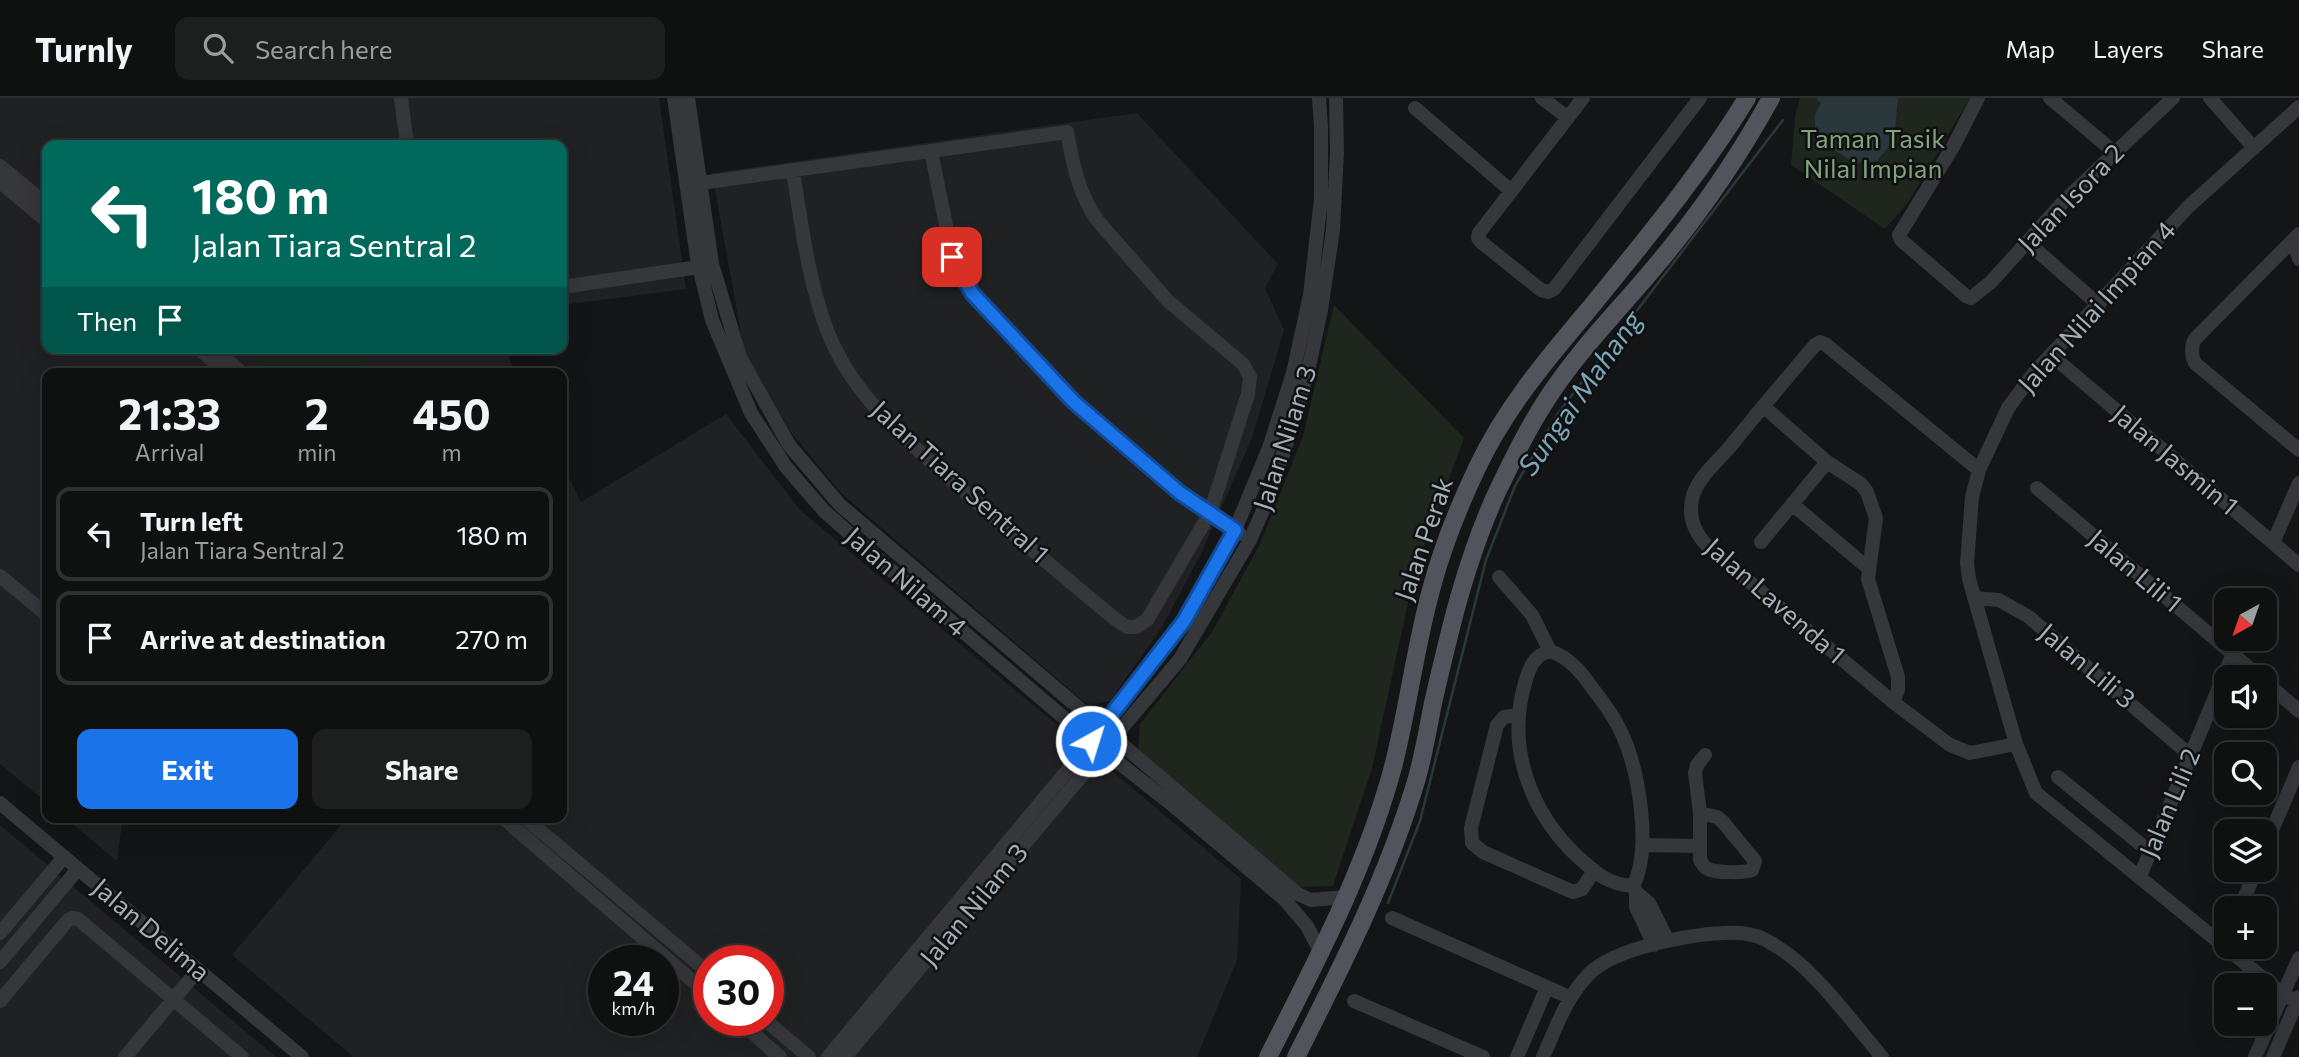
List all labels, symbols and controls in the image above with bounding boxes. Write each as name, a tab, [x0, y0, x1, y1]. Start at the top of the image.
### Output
search box	[175, 17, 665, 80]
text: Turnly	[35, 28, 133, 69]
icon: search	[199, 29, 237, 67]
text: Search here	[255, 33, 392, 64]
text: Map	[2006, 34, 2055, 63]
text: Layers	[2093, 34, 2164, 63]
text: Share	[2202, 34, 2264, 63]
park label: Taman Tasik Nilai Impian	[1801, 122, 1945, 183]
street label: Jalan Isora 2	[2010, 136, 2129, 258]
text: 180 m	[192, 164, 329, 224]
icon: left	[77, 168, 168, 259]
street label: Jalan Nilai Impian 4	[2011, 214, 2181, 398]
text: Jalan Tiara Sentral 2	[192, 224, 476, 264]
pin	[922, 227, 982, 287]
icon: arrive	[933, 238, 971, 276]
icon: arrive	[151, 301, 189, 339]
water label: Sungai Mahang	[1510, 302, 1650, 481]
text: Then	[77, 305, 137, 336]
street label: Jalan Nilam 3	[1246, 361, 1322, 514]
text: 21:33	[118, 387, 221, 439]
text: 2	[305, 387, 329, 439]
text: 450	[413, 387, 491, 439]
street label: Jalan Tiara Sentral 1	[866, 393, 1056, 569]
street label: Jalan Jasmin 1	[2107, 397, 2245, 520]
text: Arrival	[135, 438, 204, 466]
text: min	[297, 438, 336, 466]
text: m	[442, 438, 462, 466]
street label: Jalan Perak	[1387, 473, 1458, 604]
text: Turn left	[140, 505, 243, 536]
icon: left	[81, 515, 119, 553]
text: 180 m	[456, 519, 528, 550]
street label: Jalan Nilam 4	[840, 520, 974, 642]
street label: Jalan Lili 1	[2083, 522, 2189, 618]
street label: Jalan Lavenda 1	[1700, 531, 1852, 669]
text: Jalan Tiara Sentral 2	[140, 536, 344, 564]
north arrow	[2214, 588, 2277, 651]
map controls	[2214, 588, 2277, 1036]
street label: Jalan Lili 3	[2034, 616, 2142, 714]
icon: arrive	[81, 619, 119, 657]
text: Arrive at destination	[140, 623, 386, 654]
text: 270 m	[455, 623, 528, 654]
button: sound	[2214, 665, 2277, 728]
position arrow	[1054, 704, 1128, 778]
button: Exit	[77, 729, 298, 809]
button: Share	[312, 729, 532, 809]
button: search	[2214, 742, 2277, 805]
street label: Jalan Lili 2	[2132, 743, 2205, 862]
button: layers	[2214, 819, 2277, 882]
street label: Jalan Nilam 3	[913, 837, 1033, 972]
street label: Jalan Delima	[87, 871, 217, 987]
button: +	[2214, 896, 2277, 959]
speed limit sign: 30	[693, 945, 784, 1036]
text: 24	[613, 960, 654, 1003]
button: −	[2214, 973, 2277, 1036]
text: km/h	[612, 997, 655, 1019]

